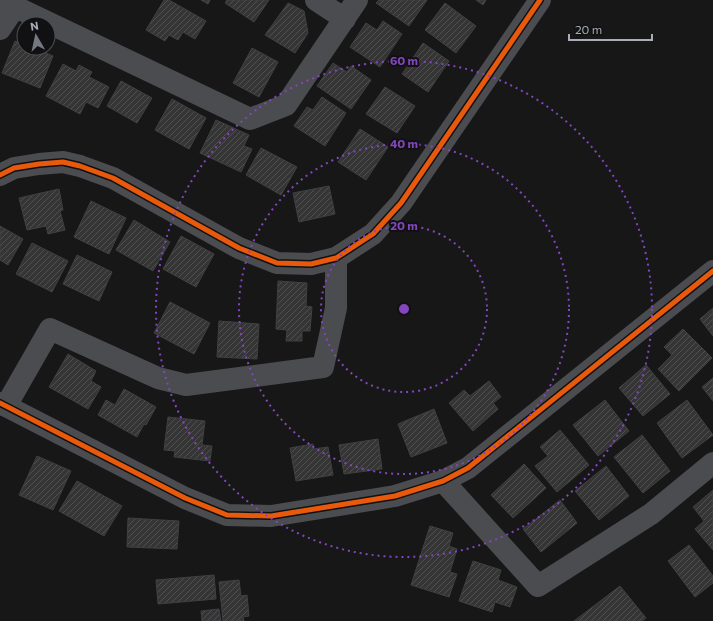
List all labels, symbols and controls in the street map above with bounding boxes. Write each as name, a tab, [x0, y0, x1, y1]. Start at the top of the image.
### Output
north arrow	[16, 16, 56, 56]
scale bar	[569, 16, 652, 42]
text: N	[29, 19, 39, 33]
text: 20 m	[575, 22, 602, 36]
text: 60 m	[390, 53, 418, 67]
text: 40 m	[390, 136, 418, 150]
text: 20 m	[390, 218, 418, 232]
centre of rings	[397, 302, 411, 316]

